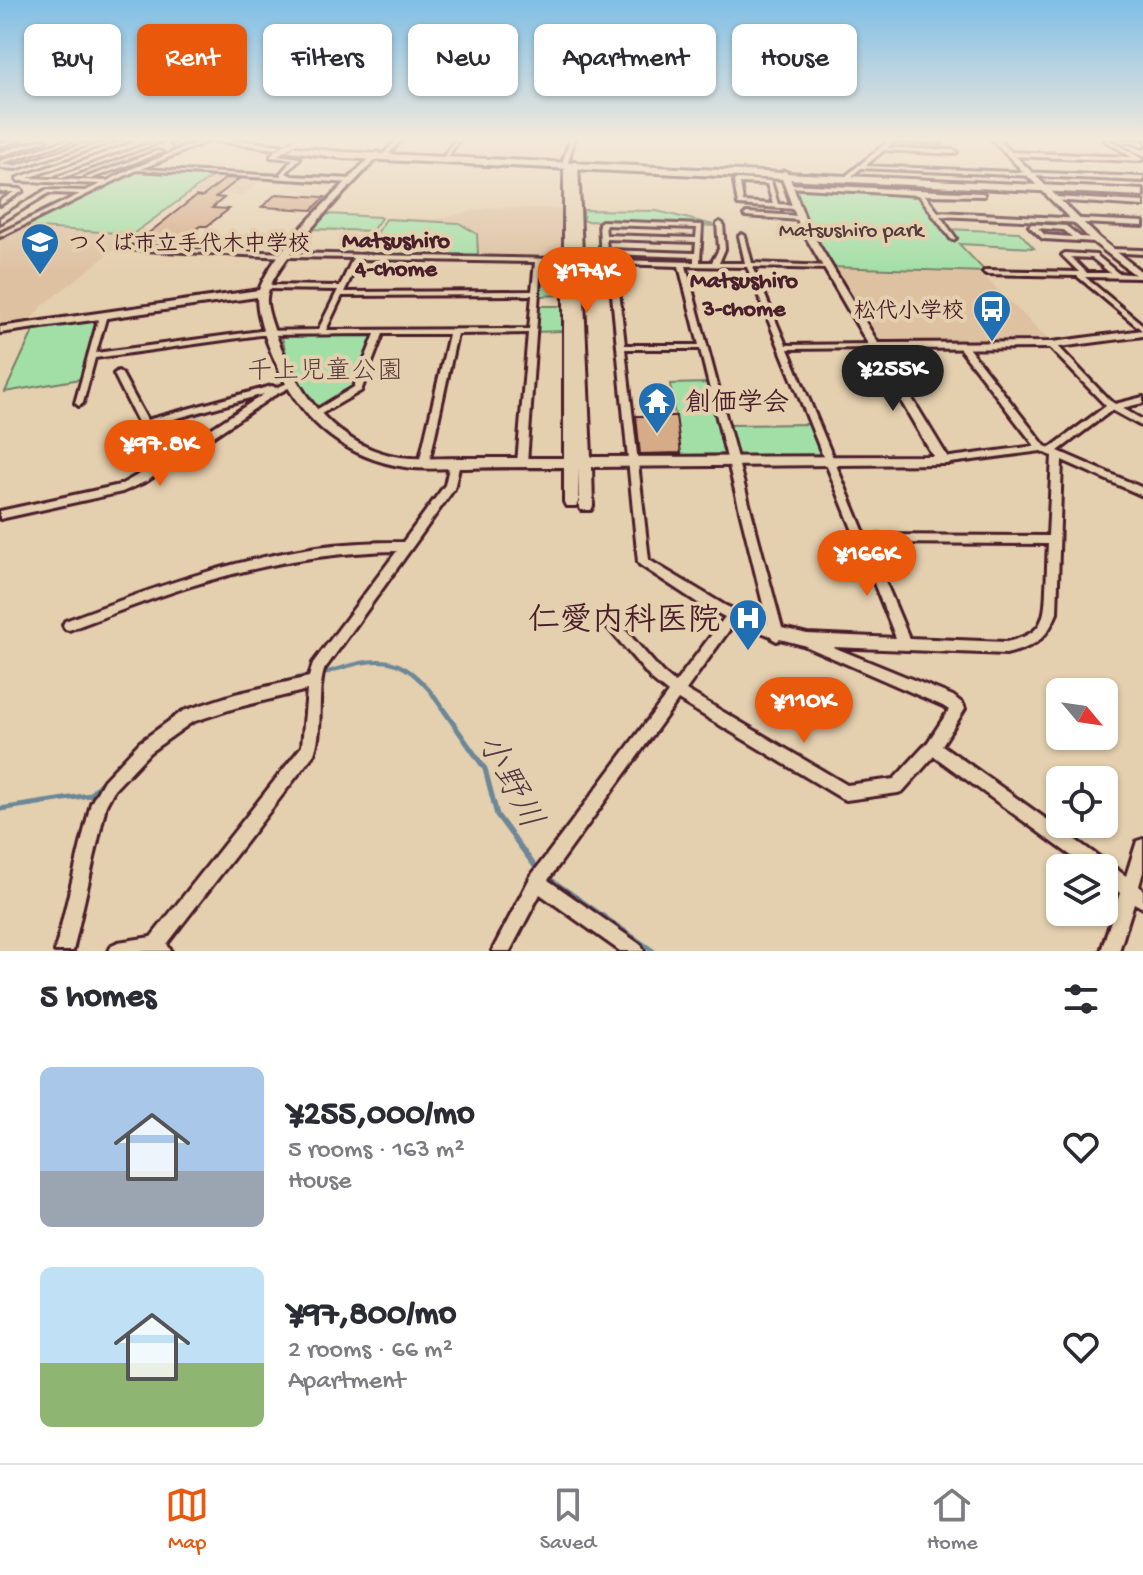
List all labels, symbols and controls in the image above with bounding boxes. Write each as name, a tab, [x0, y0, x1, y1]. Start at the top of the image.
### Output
chip: Buy	[24, 24, 121, 96]
chip: Rent	[137, 24, 247, 96]
chip: Filters	[263, 24, 392, 96]
chip: New	[408, 24, 518, 96]
chip: Apartment	[534, 24, 716, 96]
chip: House	[732, 24, 857, 96]
park label: Matsushiro park	[779, 219, 926, 245]
school or university icon: つくば市立手代木中学校	[19, 221, 61, 276]
district label: Matsushiro 4-chome	[342, 228, 450, 285]
place label: つくば市立手代木中学校	[68, 231, 310, 259]
pin: ¥174K	[531, 247, 643, 315]
text: ¥174K	[556, 257, 618, 288]
district label: Matsushiro 3-chome	[690, 268, 798, 325]
bus stop icon: 松代小学校	[971, 288, 1013, 343]
place label: 松代小学校	[854, 299, 964, 326]
pin: ¥255K	[837, 345, 949, 413]
text: ¥255K	[860, 355, 926, 386]
park label: 千上児童公園	[247, 356, 403, 389]
temple icon: 創価学会	[636, 380, 678, 435]
place label: 創価学会	[685, 388, 789, 421]
pin: ¥97.8K	[95, 420, 225, 488]
text: ¥97.8K	[122, 430, 198, 461]
pin: ¥166K	[811, 530, 923, 598]
text: ¥166K	[835, 540, 899, 571]
hospital icon: 仁愛内科医院	[727, 597, 769, 652]
place label: 仁愛内科医院	[528, 602, 720, 642]
pin: ¥110K	[748, 677, 860, 745]
north arrow	[1046, 678, 1118, 750]
map controls	[1046, 678, 1118, 926]
text: ¥110K	[773, 687, 835, 718]
water label: 小野川	[465, 728, 549, 837]
button: locate	[1046, 766, 1118, 838]
button: layers	[1046, 854, 1118, 926]
icon: filters	[1059, 977, 1103, 1021]
text: 5 homes	[40, 979, 156, 1019]
text: ¥255,000/mo	[288, 1096, 475, 1136]
icon: home	[104, 1099, 200, 1195]
icon: heart	[1059, 1125, 1103, 1169]
text: 5 rooms · 163 m²	[288, 1136, 465, 1167]
text: House	[288, 1167, 352, 1198]
text: ¥97,800/mo	[288, 1296, 456, 1336]
icon: home	[104, 1299, 200, 1395]
icon: heart	[1059, 1325, 1103, 1369]
text: 2 rooms · 66 m²	[288, 1336, 453, 1367]
text: Apartment	[288, 1367, 405, 1398]
tab: Map	[165, 1483, 209, 1557]
tab: Saved	[540, 1483, 596, 1557]
tab: Home	[927, 1483, 978, 1557]

